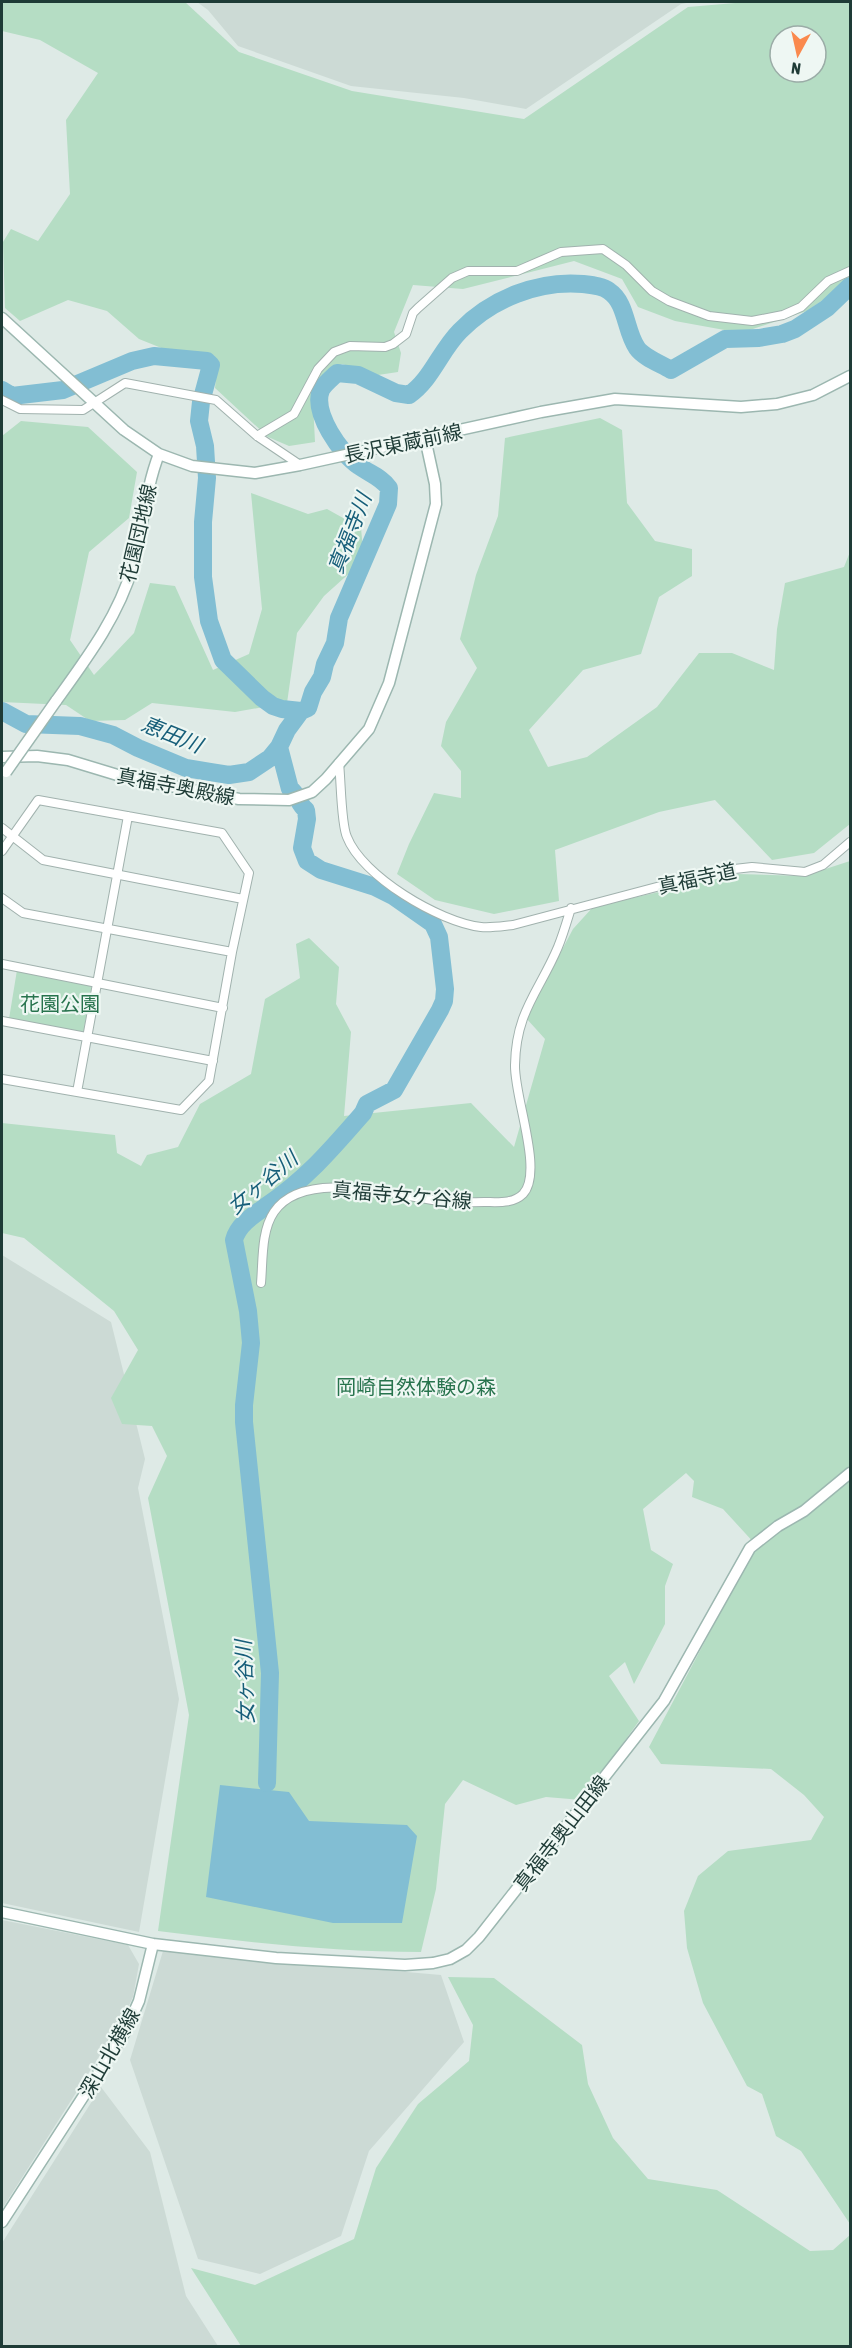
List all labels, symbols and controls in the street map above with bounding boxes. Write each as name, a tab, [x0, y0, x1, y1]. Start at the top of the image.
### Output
north arrow	[768, 24, 828, 84]
text: N	[790, 59, 802, 78]
street label: 長沢東蔵前線	[342, 419, 464, 467]
street label: 花園団地線	[116, 482, 160, 584]
water label: 真福寺川	[323, 488, 376, 577]
water label: 恵田川	[138, 711, 208, 758]
street label: 真福寺奥殿線	[115, 763, 237, 809]
street label: 真福寺道	[655, 858, 739, 898]
park label: 花園公園	[20, 992, 100, 1015]
water label: 女ヶ谷川	[222, 1145, 303, 1218]
street label: 真福寺女ケ谷線	[331, 1177, 473, 1213]
park label: 岡崎自然体験の森	[336, 1375, 496, 1398]
water label: 女ヶ谷川	[230, 1638, 257, 1724]
street label: 真福寺奥山田線	[509, 1771, 613, 1895]
street label: 深山北横線	[74, 2004, 144, 2102]

